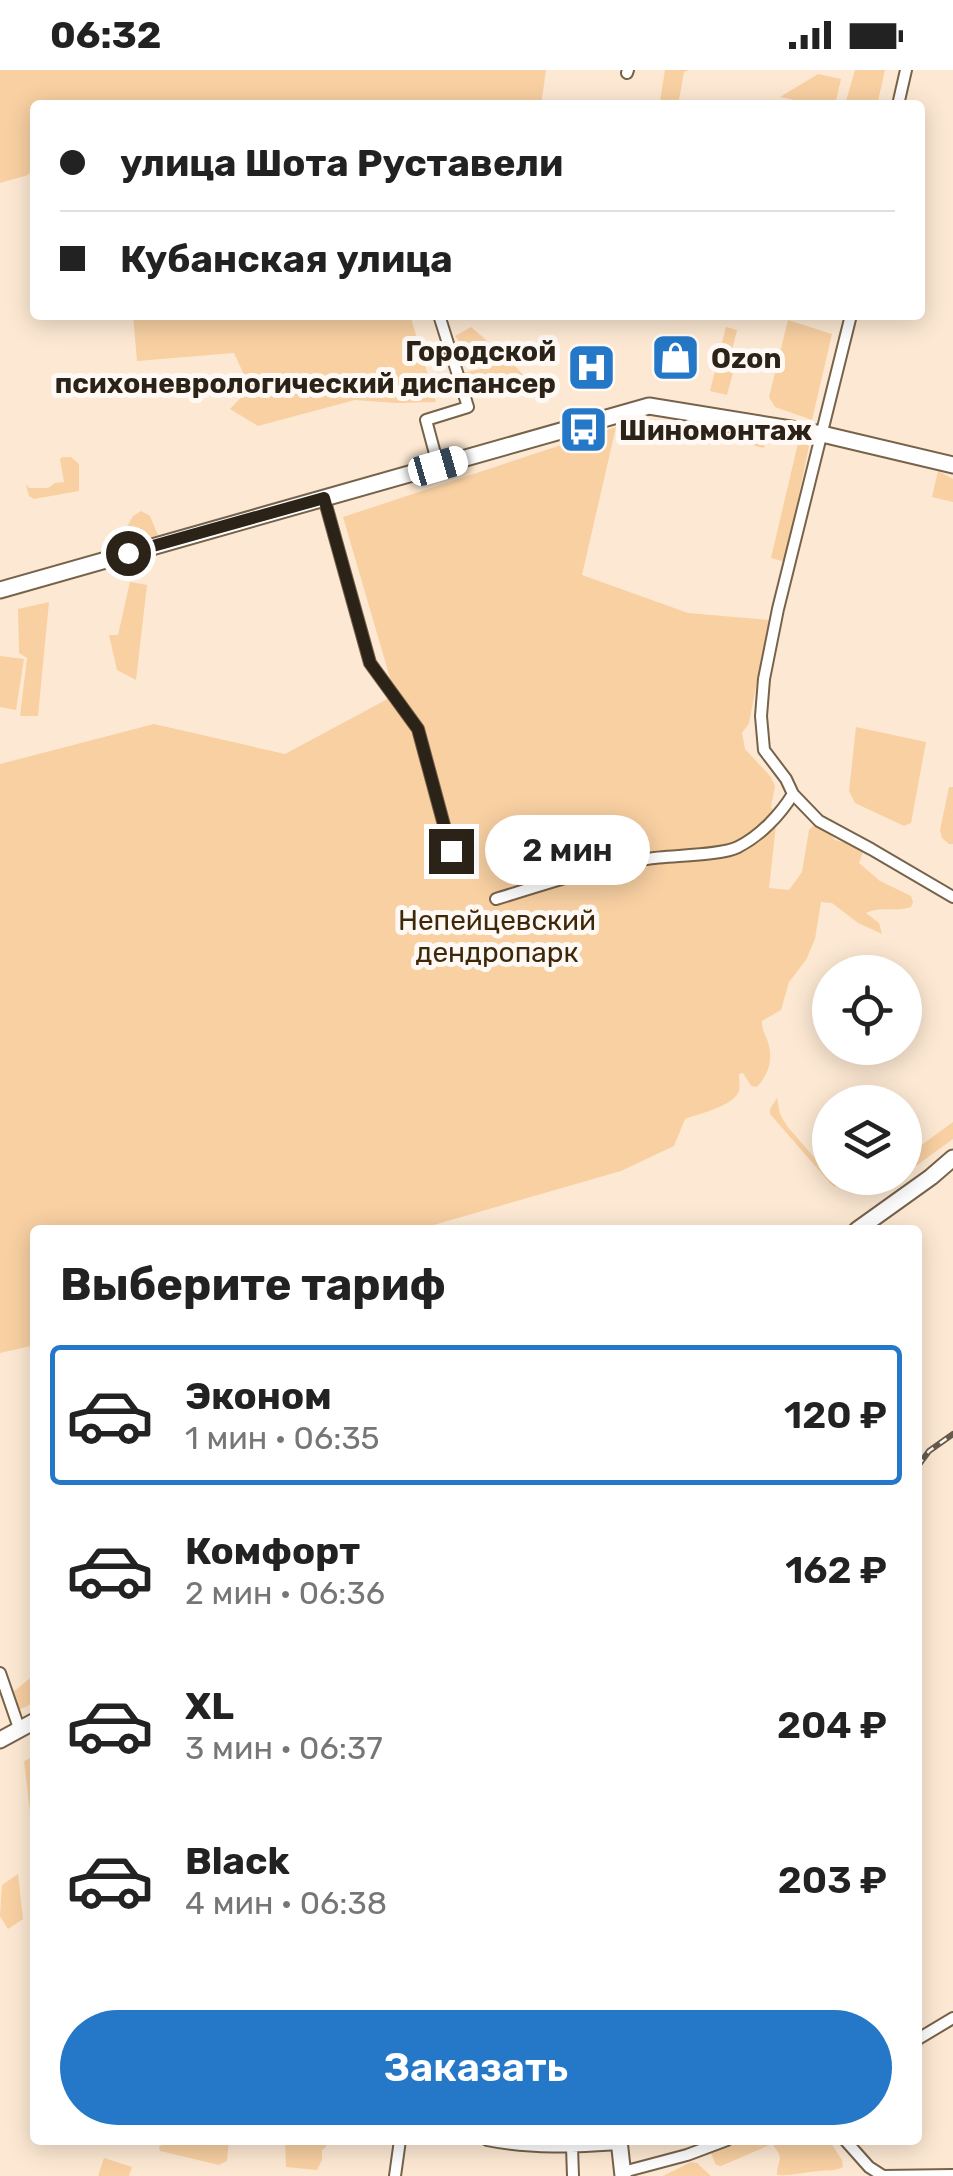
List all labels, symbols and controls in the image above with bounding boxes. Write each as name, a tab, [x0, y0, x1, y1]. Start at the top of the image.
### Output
text: 06:32	[50, 12, 161, 58]
text: улица Шота Руставели	[120, 140, 563, 186]
text: Кубанская улица	[120, 236, 453, 282]
shop icon: Ozon	[650, 332, 702, 384]
place label: Городской психоневрологический диспансер	[55, 335, 556, 400]
hospital icon: Городской психоневрологический диспансер	[565, 341, 617, 393]
place label: Ozon	[711, 342, 781, 375]
bus stop icon: Шиномонтаж	[558, 404, 610, 456]
place label: Шиномонтаж	[619, 414, 813, 447]
car	[405, 443, 471, 489]
route start	[106, 531, 151, 576]
callout: 2 мин	[486, 816, 651, 886]
route end	[429, 829, 474, 874]
text: 2 мин	[522, 831, 613, 869]
park label: Непейцевский дендропарк	[398, 904, 596, 969]
map controls	[812, 955, 922, 1195]
button: locate	[812, 955, 922, 1065]
button: layers	[812, 1085, 922, 1195]
text: Выберите тариф	[60, 1258, 446, 1311]
icon: car	[65, 1370, 155, 1460]
text: Эконом	[185, 1373, 332, 1419]
text: 120 ₽	[784, 1392, 887, 1438]
text: 1 мин · 06:35	[185, 1419, 380, 1457]
icon: car	[65, 1525, 155, 1615]
text: Комфорт	[185, 1528, 360, 1574]
text: 162 ₽	[785, 1547, 887, 1593]
text: 2 мин · 06:36	[185, 1574, 385, 1612]
icon: car	[65, 1680, 155, 1770]
text: XL	[185, 1683, 234, 1729]
text: 204 ₽	[777, 1702, 887, 1748]
text: 3 мин · 06:37	[185, 1729, 383, 1767]
icon: car	[65, 1835, 155, 1925]
text: Black	[185, 1838, 290, 1884]
text: 203 ₽	[778, 1857, 887, 1903]
text: 4 мин · 06:38	[185, 1884, 387, 1922]
button: Заказать	[60, 2010, 892, 2125]

